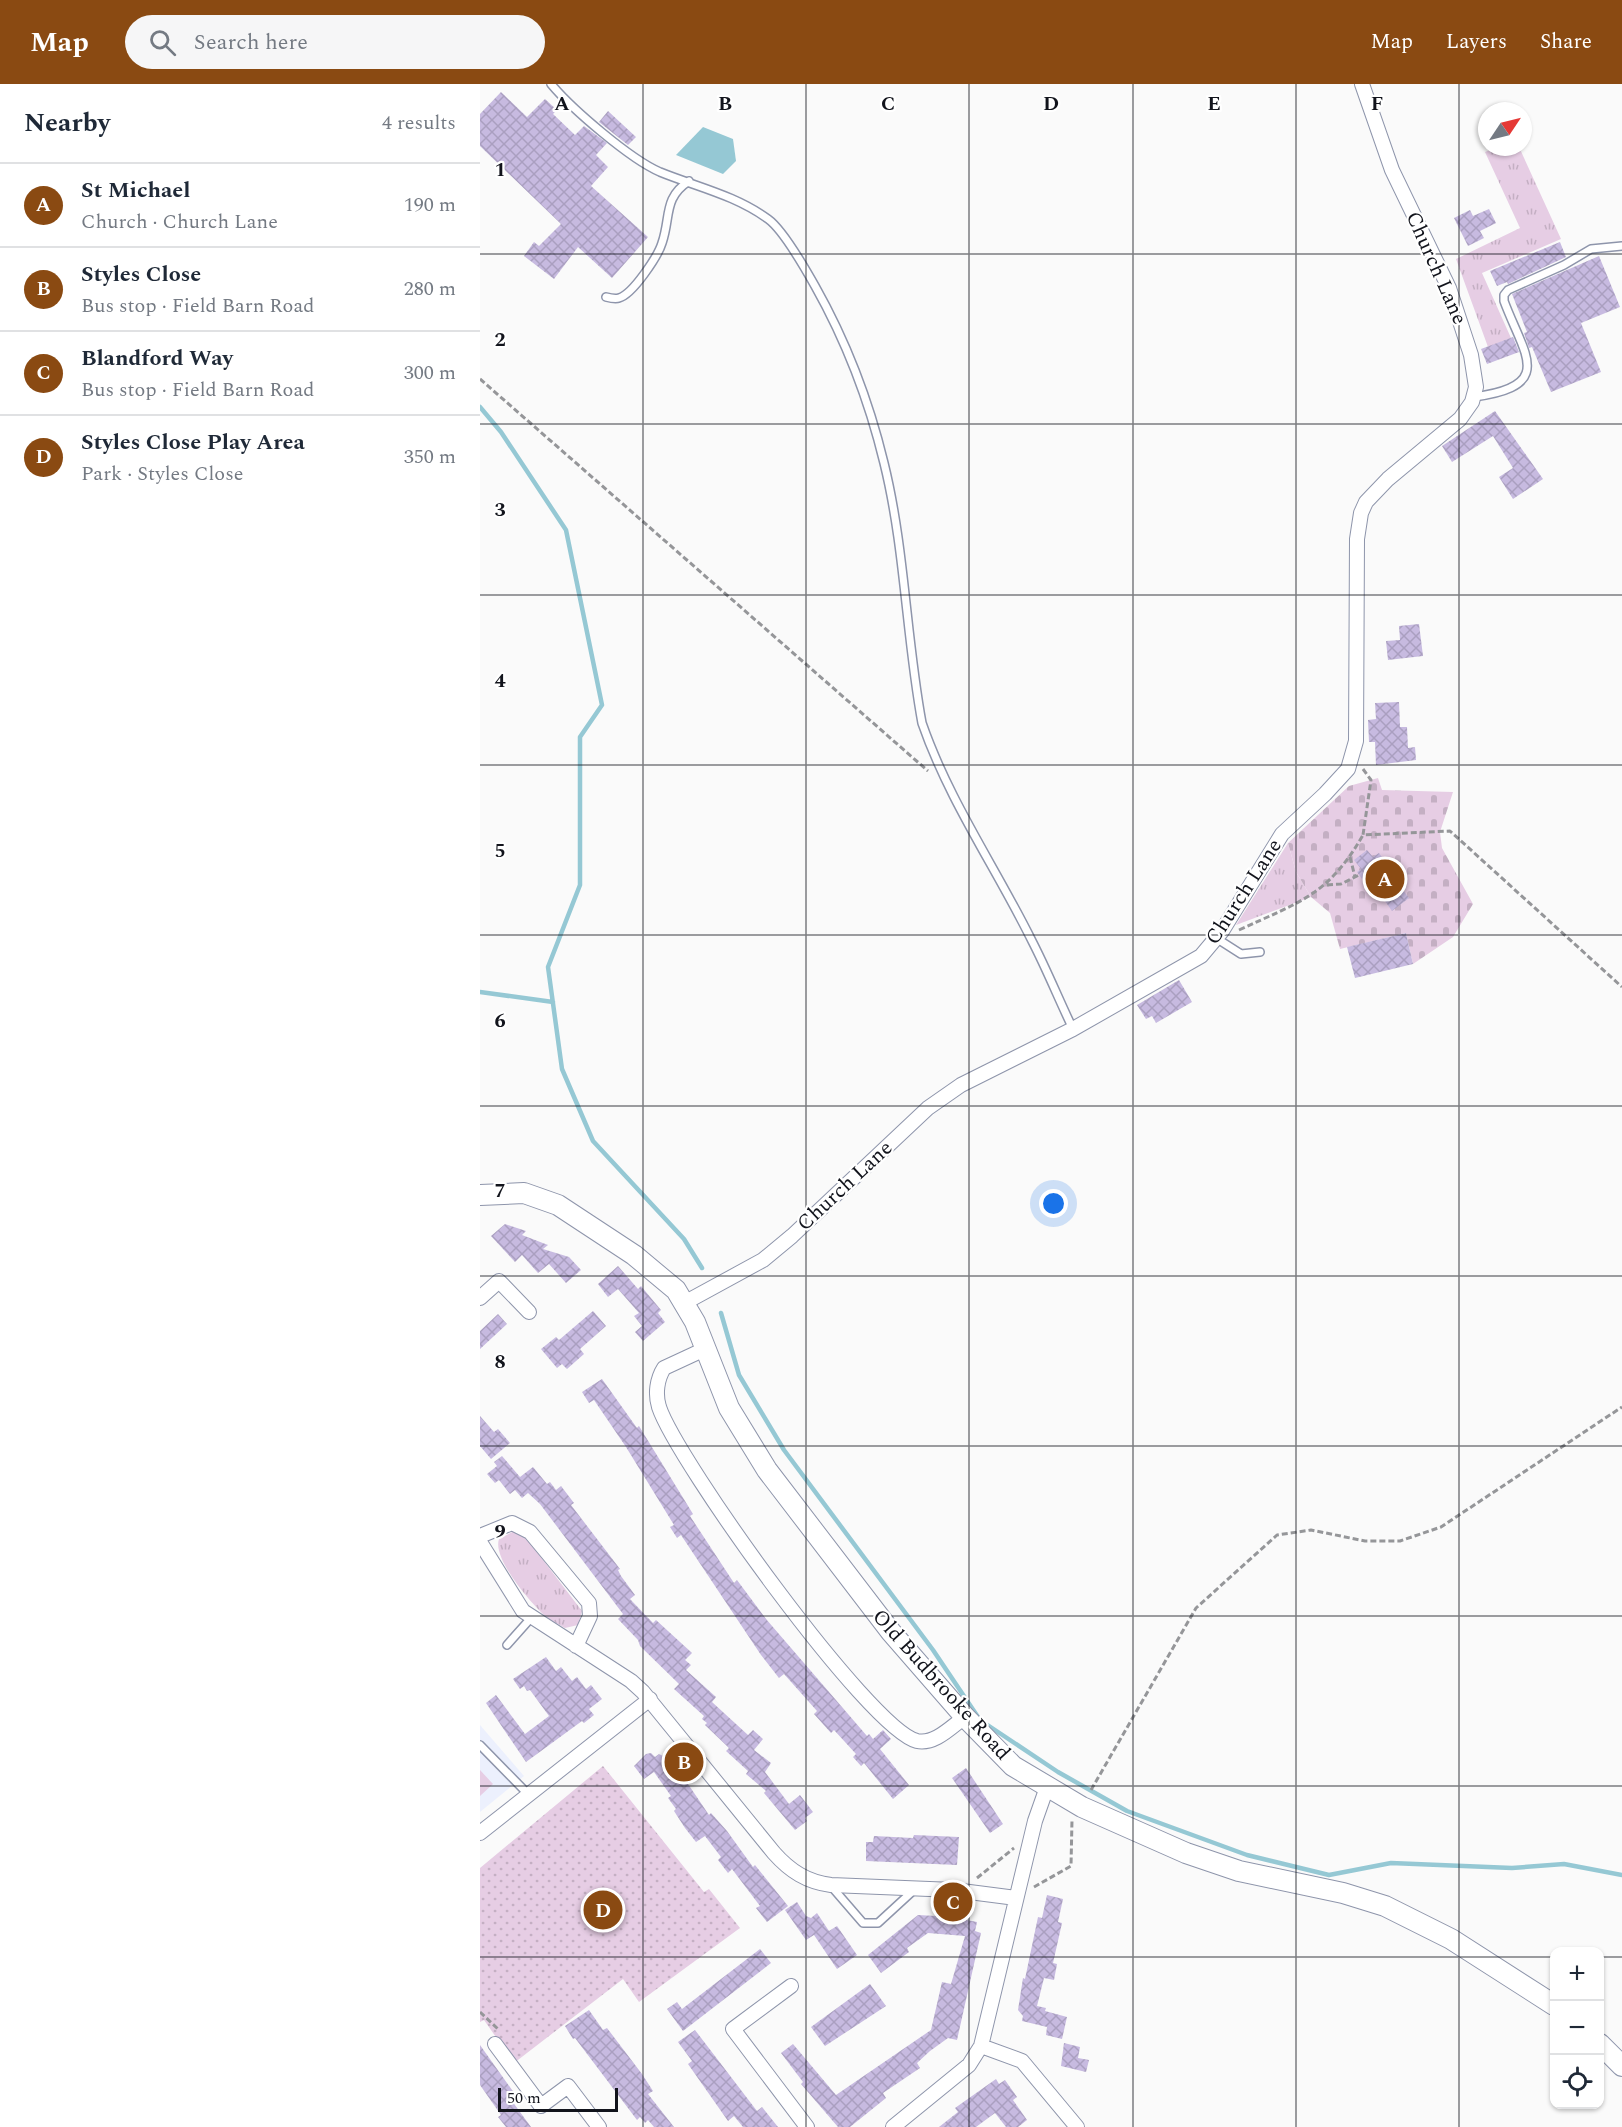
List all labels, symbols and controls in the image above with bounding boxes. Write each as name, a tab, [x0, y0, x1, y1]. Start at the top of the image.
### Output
search box	[125, 15, 545, 69]
text: Map	[30, 21, 89, 64]
icon: search	[146, 26, 179, 59]
text: Search here	[194, 26, 308, 59]
text: Map	[1371, 26, 1413, 58]
text: Layers	[1446, 26, 1507, 58]
text: Share	[1540, 26, 1592, 58]
text: A	[554, 89, 570, 119]
text: B	[718, 89, 732, 119]
text: C	[881, 89, 895, 119]
text: D	[1043, 89, 1059, 119]
text: E	[1207, 89, 1221, 119]
text: F	[1371, 89, 1383, 119]
north arrow	[1478, 102, 1532, 156]
text: Nearby	[24, 103, 110, 143]
text: 4 results	[382, 108, 456, 138]
text: 1	[494, 155, 506, 185]
text: St Michael	[81, 174, 190, 207]
text: A	[36, 190, 51, 220]
text: 190 m	[404, 190, 456, 220]
street label: Church Lane	[1397, 206, 1475, 330]
text: Church · Church Lane	[81, 207, 278, 237]
text: Styles Close	[81, 258, 201, 291]
text: B	[36, 274, 51, 304]
text: 280 m	[404, 274, 456, 304]
text: Bus stop · Field Barn Road	[81, 291, 314, 321]
text: 2	[494, 325, 506, 355]
text: Blandford Way	[81, 342, 233, 375]
text: C	[36, 358, 51, 388]
text: 300 m	[404, 358, 456, 388]
text: Bus stop · Field Barn Road	[81, 375, 314, 405]
text: Styles Close Play Area	[81, 426, 305, 459]
text: D	[35, 442, 52, 472]
text: 350 m	[404, 442, 456, 472]
text: Park · Styles Close	[81, 459, 243, 489]
text: 3	[494, 495, 506, 525]
text: 4	[494, 666, 506, 696]
street label: Church Lane	[1198, 833, 1290, 951]
text: 5	[494, 836, 506, 866]
pin: A	[1366, 856, 1404, 902]
text: 6	[494, 1006, 506, 1036]
street label: Church Lane	[790, 1133, 900, 1239]
text: 7	[494, 1176, 506, 1206]
your location	[1039, 1189, 1068, 1218]
text: 8	[494, 1347, 506, 1377]
text: 9	[494, 1517, 506, 1547]
street label: Old Budbrooke Road	[864, 1602, 1018, 1768]
pin: B	[664, 1740, 704, 1784]
pin: C	[934, 1880, 972, 1924]
pin: D	[584, 1888, 622, 1932]
map controls	[1550, 1947, 1604, 2109]
button: +	[1550, 1947, 1604, 2001]
button: −	[1550, 2001, 1604, 2055]
button: locate	[1550, 2055, 1604, 2109]
scale bar	[498, 2085, 618, 2112]
text: 50 m	[507, 2086, 541, 2110]

